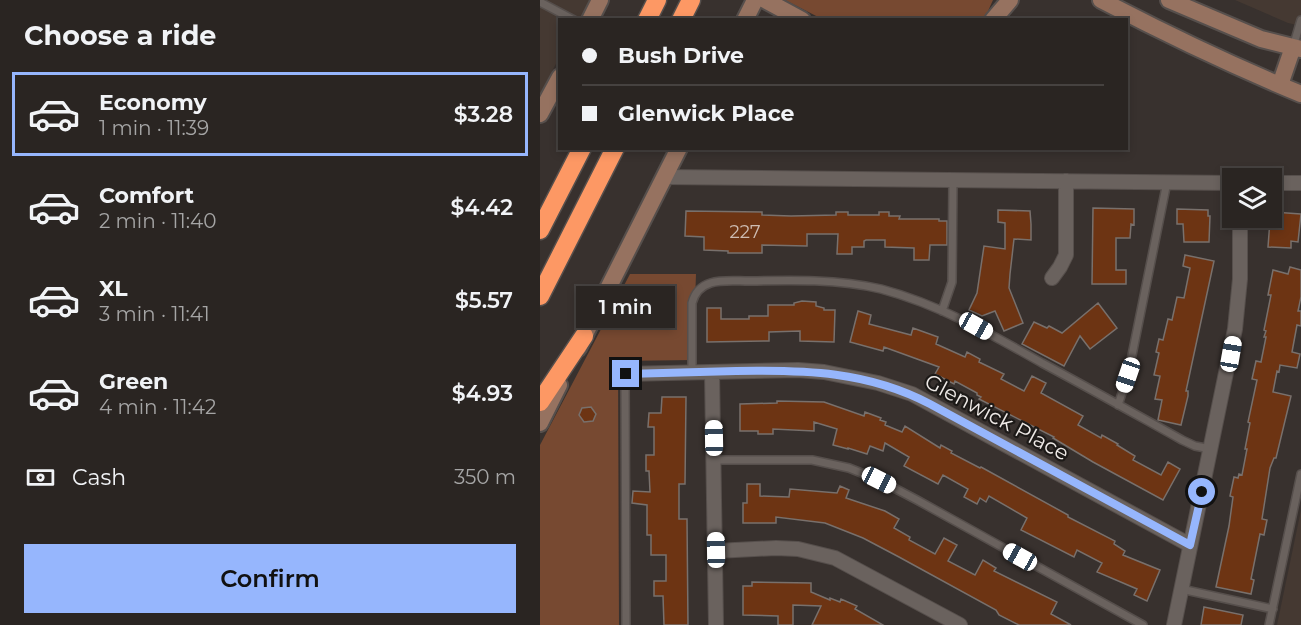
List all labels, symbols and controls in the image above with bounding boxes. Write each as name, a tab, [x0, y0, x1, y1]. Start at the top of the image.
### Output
text: Choose a ride	[24, 19, 216, 52]
text: Bush Drive	[618, 42, 744, 69]
icon: car	[27, 87, 81, 141]
text: Economy	[99, 89, 207, 116]
text: Glenwick Place	[618, 100, 794, 127]
text: $3.28	[454, 101, 513, 128]
text: 1 min · 11:39	[99, 116, 209, 140]
map controls	[1222, 168, 1282, 228]
button: layers	[1222, 168, 1282, 228]
icon: car	[27, 180, 81, 234]
text: Comfort	[99, 182, 194, 209]
text: $4.42	[451, 194, 513, 221]
text: 2 min · 11:40	[99, 209, 216, 233]
house number: 227	[729, 221, 761, 243]
icon: car	[27, 273, 81, 327]
text: XL	[99, 275, 128, 302]
text: $5.57	[455, 287, 513, 314]
callout: 1 min	[576, 287, 676, 329]
text: 1 min	[599, 295, 652, 319]
text: 3 min · 11:41	[99, 302, 210, 326]
car	[956, 309, 996, 343]
car	[1219, 335, 1243, 373]
car	[1114, 355, 1142, 395]
route end	[612, 360, 639, 387]
icon: car	[27, 366, 81, 420]
text: Green	[99, 368, 168, 395]
street label: Glenwick Place	[921, 368, 1073, 466]
text: $4.93	[452, 380, 513, 407]
text: 4 min · 11:42	[99, 395, 216, 419]
car	[705, 420, 723, 456]
icon: cash	[24, 461, 57, 494]
text: Cash	[72, 464, 126, 491]
car	[859, 464, 899, 496]
text: 350 m	[454, 465, 516, 489]
route start	[1188, 478, 1215, 505]
car	[707, 532, 725, 568]
car	[1000, 540, 1040, 574]
button: Confirm	[24, 544, 516, 613]

